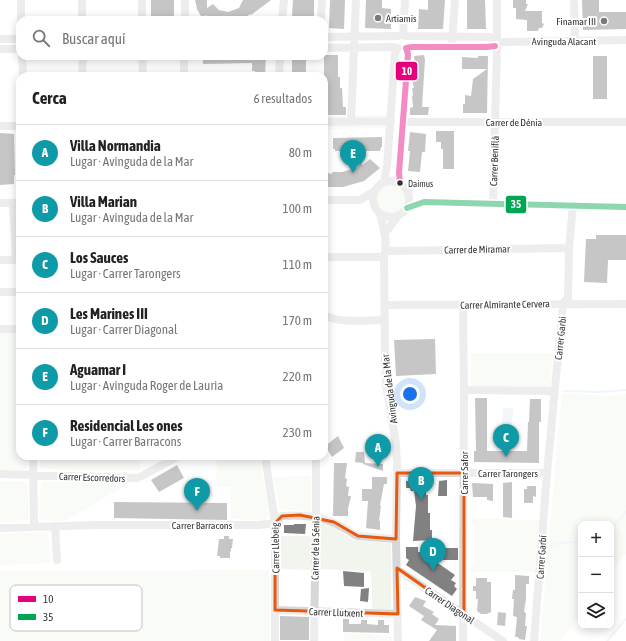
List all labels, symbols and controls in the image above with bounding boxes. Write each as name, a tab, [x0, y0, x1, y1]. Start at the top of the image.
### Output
marker: Artiamis	[373, 13, 383, 23]
place label: Artiamis	[386, 13, 417, 24]
search box	[16, 16, 328, 60]
place label: Finamar III	[556, 16, 596, 27]
marker: Finamar III	[599, 16, 609, 26]
icon: search	[30, 27, 52, 49]
text: Buscar aquí	[62, 30, 125, 47]
street label: Avinguda Alacant	[532, 36, 596, 47]
line badge: 10	[395, 61, 418, 81]
text: 10	[402, 65, 412, 77]
text: Cerca	[32, 88, 67, 108]
text: 6 resultados	[253, 91, 312, 106]
street label: Carrer de Dénia	[486, 117, 543, 128]
street label: Carrer Beniflà	[488, 135, 501, 186]
text: Villa Normandia	[70, 137, 161, 154]
pin: E	[340, 140, 366, 173]
text: A	[42, 145, 48, 160]
text: 80 m	[289, 145, 312, 160]
text: Lugar · Avinguda de la Mar	[70, 154, 193, 169]
marker: Daimus	[395, 178, 405, 188]
place label: Daimus	[408, 179, 433, 189]
text: Villa Marian	[70, 193, 137, 210]
line badge: 35	[505, 195, 527, 214]
text: 35	[511, 198, 521, 210]
text: B	[42, 201, 48, 216]
text: 100 m	[283, 201, 312, 216]
text: Lugar · Avinguda de la Mar	[70, 210, 193, 225]
street label: Carrer de Miramar	[444, 243, 511, 256]
text: Los Sauces	[70, 249, 128, 266]
text: C	[42, 257, 48, 272]
text: 110 m	[283, 257, 312, 272]
text: Lugar · Carrer Tarongers	[70, 266, 181, 281]
street label: Carrer Almirante Cervera	[460, 298, 550, 311]
text: Les Marines III	[70, 305, 148, 322]
text: D	[41, 313, 49, 328]
text: 170 m	[283, 313, 312, 328]
street label: Carrer Garbi	[553, 316, 568, 360]
text: Lugar · Carrer Diagonal	[70, 322, 178, 337]
street label: Avinguda de la Mar	[380, 353, 399, 424]
text: Aguamar I	[70, 361, 126, 378]
text: E	[42, 369, 48, 384]
text: 220 m	[283, 369, 312, 384]
text: Lugar · Avinguda Roger de Lauria	[70, 378, 223, 393]
your location	[400, 384, 420, 404]
text: Residencial Les ones	[70, 417, 183, 434]
pin: C	[493, 424, 519, 457]
text: F	[42, 425, 48, 440]
text: 230 m	[283, 425, 312, 440]
text: Lugar · Carrer Barracons	[70, 434, 181, 449]
pin: A	[365, 434, 391, 467]
street label: Carrer Safor	[459, 450, 470, 495]
pin: B	[408, 467, 434, 500]
street label: Carrer Tarongers	[478, 468, 538, 479]
street label: Carrer Escorredors	[59, 471, 126, 484]
pin: F	[184, 478, 210, 511]
street label: Carrer de la Sénia	[309, 516, 322, 580]
street label: Carrer Barracons	[172, 520, 233, 531]
map controls	[578, 521, 614, 629]
button: +	[578, 521, 614, 557]
street label: Carrer Llebeig	[270, 522, 281, 573]
street label: Carrer Garbí	[534, 534, 549, 579]
pin: D	[420, 538, 446, 571]
button: −	[578, 557, 614, 593]
legend	[10, 585, 142, 631]
street label: Carrer Diagonal	[423, 585, 477, 626]
text: 10	[43, 593, 53, 605]
button: layers	[578, 593, 614, 629]
street label: Carrer Llutxent	[309, 606, 363, 619]
text: 35	[43, 611, 53, 623]

